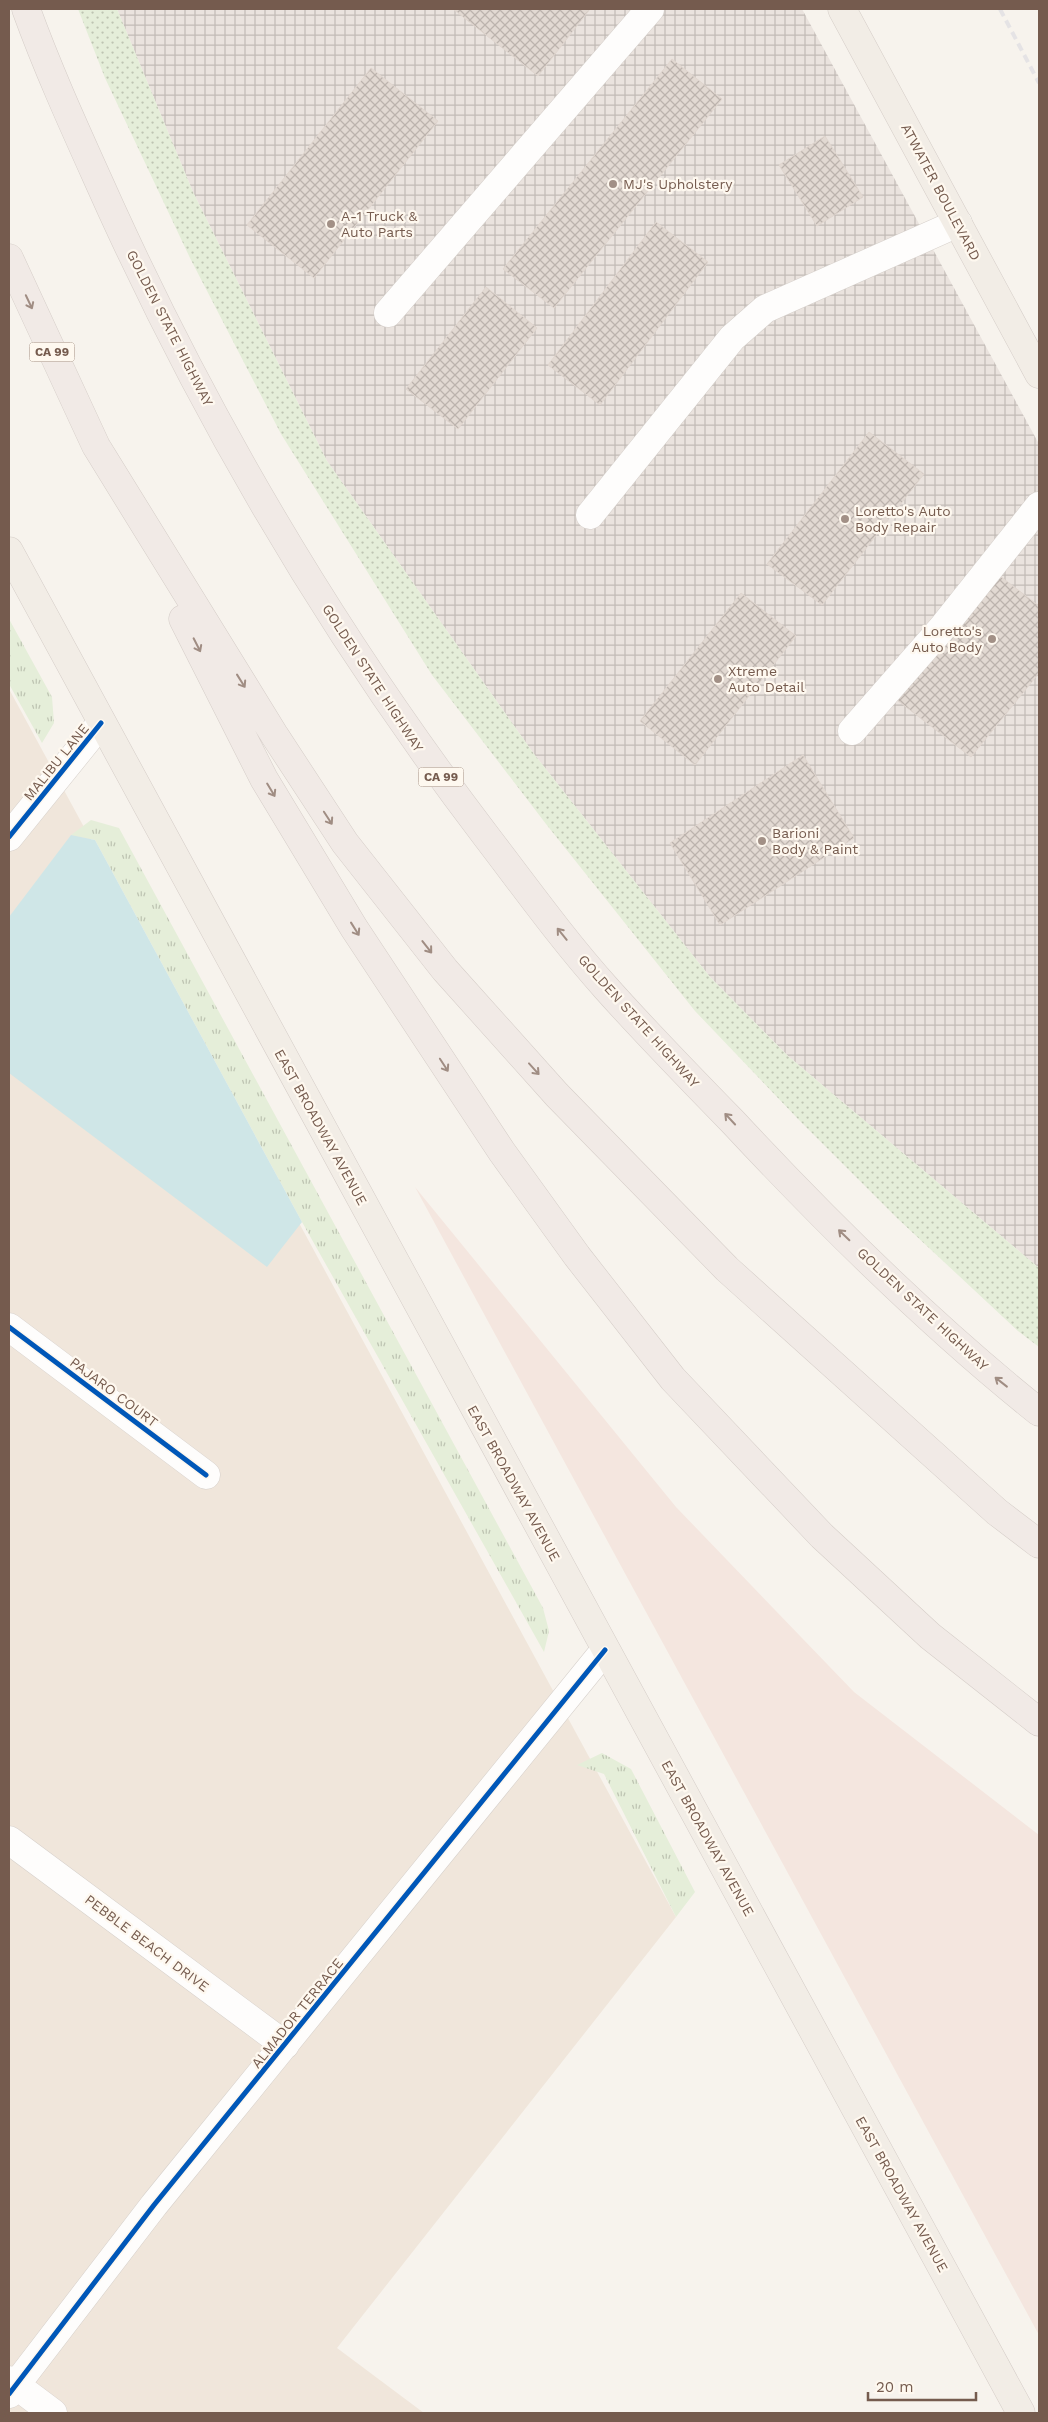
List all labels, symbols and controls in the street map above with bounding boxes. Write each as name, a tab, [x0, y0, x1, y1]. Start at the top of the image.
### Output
street label: ATWATER BOULEVARD	[898, 121, 984, 263]
place label: MJ's Upholstery	[623, 176, 733, 192]
marker: MJ's Upholstery	[607, 178, 619, 190]
place label: A-1 Truck & Auto Parts	[341, 208, 417, 240]
marker: A-1 Truck & Auto Parts	[325, 218, 337, 230]
street label: GOLDEN STATE HIGHWAY	[124, 247, 216, 409]
one-way arrow	[25, 294, 35, 309]
road number: CA 99	[30, 342, 74, 362]
place label: Loretto's Auto Body Repair	[855, 503, 951, 535]
marker: Loretto's Auto Body Repair	[839, 513, 851, 525]
street label: GOLDEN STATE HIGHWAY	[319, 601, 427, 755]
place label: Loretto's Auto Body	[912, 623, 983, 655]
marker: Loretto's Auto Body	[986, 633, 998, 645]
one-way arrow	[192, 638, 202, 653]
place label: Xtreme Auto Detail	[728, 663, 805, 695]
one-way arrow	[236, 673, 246, 687]
marker: Xtreme Auto Detail	[712, 673, 724, 685]
street label: MALIBU LANE	[20, 720, 92, 804]
road number: CA 99	[418, 768, 464, 786]
one-way arrow	[266, 782, 276, 796]
one-way arrow	[324, 810, 334, 824]
place label: Barioni Body & Paint	[772, 825, 858, 857]
marker: Barioni Body & Paint	[756, 835, 768, 847]
one-way arrow	[350, 922, 360, 936]
one-way arrow	[557, 928, 568, 941]
one-way arrow	[422, 940, 432, 954]
street label: GOLDEN STATE HIGHWAY	[575, 951, 703, 1091]
street label: EAST BROADWAY AVENUE	[271, 1046, 371, 1208]
one-way arrow	[440, 1057, 450, 1071]
one-way arrow	[528, 1062, 540, 1075]
one-way arrow	[724, 1113, 736, 1126]
one-way arrow	[838, 1229, 850, 1241]
street label: GOLDEN STATE HIGHWAY	[854, 1244, 992, 1374]
street label: PAJARO COURT	[67, 1354, 162, 1431]
one-way arrow	[995, 1376, 1008, 1387]
street label: EAST BROADWAY AVENUE	[464, 1402, 564, 1564]
street label: EAST BROADWAY AVENUE	[658, 1757, 758, 1919]
street label: PEBBLE BEACH DRIVE	[82, 1891, 212, 1995]
street label: ALMADOR TERRACE	[248, 1955, 346, 2071]
street label: EAST BROADWAY AVENUE	[852, 2113, 952, 2275]
scale bar	[868, 2370, 976, 2402]
text: 20 m	[876, 2378, 914, 2396]

